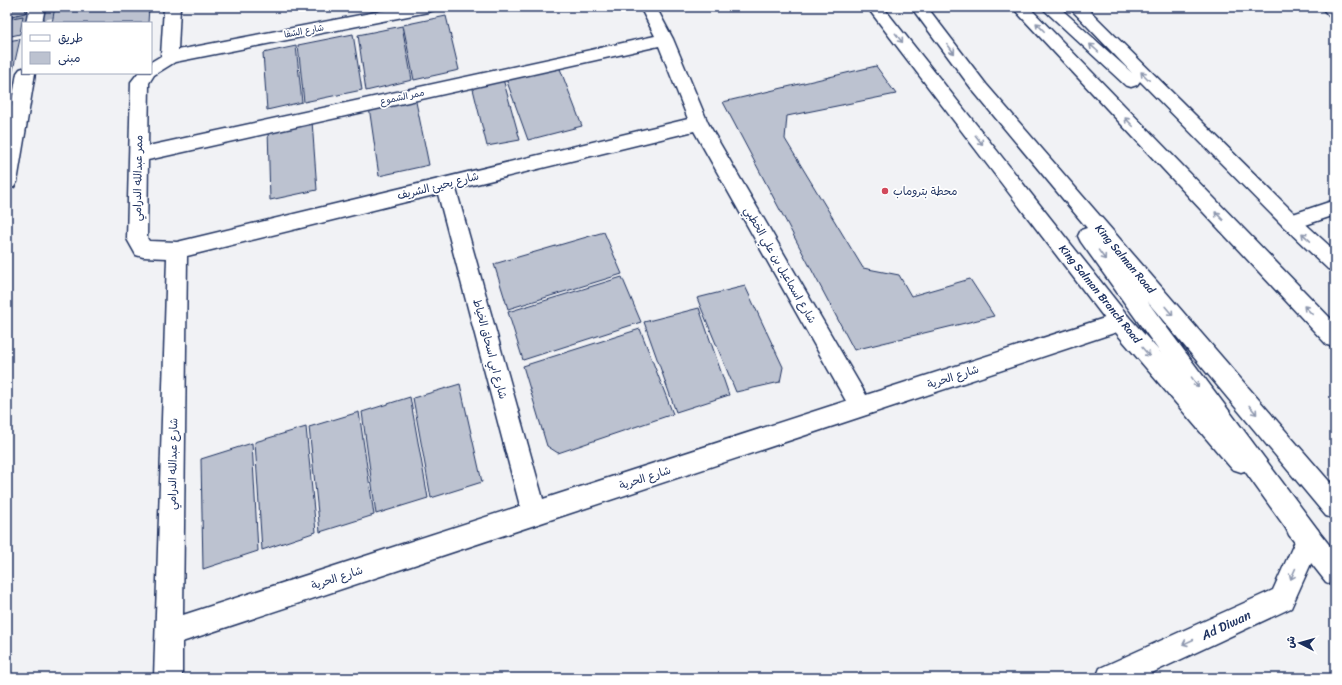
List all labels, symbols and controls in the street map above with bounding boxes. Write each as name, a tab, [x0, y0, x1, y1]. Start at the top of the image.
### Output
street label: شارع الشفا	[283, 19, 325, 43]
legend	[22, 22, 152, 74]
one-way arrow	[1035, 22, 1044, 32]
text: طريق	[58, 27, 83, 49]
one-way arrow	[895, 32, 903, 43]
one-way arrow	[1089, 43, 1099, 52]
one-way arrow	[947, 44, 955, 55]
text: مبنى	[58, 47, 81, 69]
one-way arrow	[1140, 71, 1150, 81]
street label: ممر الشموع	[378, 84, 426, 110]
one-way arrow	[1125, 117, 1134, 127]
street label: ممر عبدالله الدرامي	[128, 135, 149, 221]
one-way arrow	[975, 135, 983, 146]
street label: شارع يحيئ الشريف	[395, 167, 481, 205]
place label: محطة بتروماب	[893, 182, 957, 201]
marker: محطة بتروماب	[880, 186, 890, 196]
street label: شارع اسماعيل بن علي الخطبي	[738, 203, 821, 328]
one-way arrow	[1214, 211, 1223, 221]
street label: King Salman Road	[1090, 220, 1161, 299]
one-way arrow	[1302, 233, 1312, 242]
street label: King Salman Branch Road	[1054, 240, 1147, 349]
one-way arrow	[1098, 249, 1106, 260]
street label: شارع ابي اسحاق الخياط	[466, 297, 513, 402]
one-way arrow	[1164, 305, 1173, 316]
one-way arrow	[1303, 305, 1313, 315]
one-way arrow	[1142, 347, 1151, 357]
street label: شارع الحرية	[925, 360, 981, 394]
one-way arrow	[1191, 377, 1199, 388]
one-way arrow	[1248, 404, 1257, 415]
street label: شارع عبدالله الدرامي	[163, 418, 184, 510]
street label: شارع الحرية	[617, 461, 673, 495]
street label: شارع الحرية	[309, 561, 365, 595]
one-way arrow	[1289, 568, 1296, 580]
street label: Ad Diwan	[1196, 603, 1255, 647]
north arrow	[1280, 623, 1320, 663]
text: ش	[1280, 635, 1301, 649]
one-way arrow	[1182, 639, 1194, 646]

